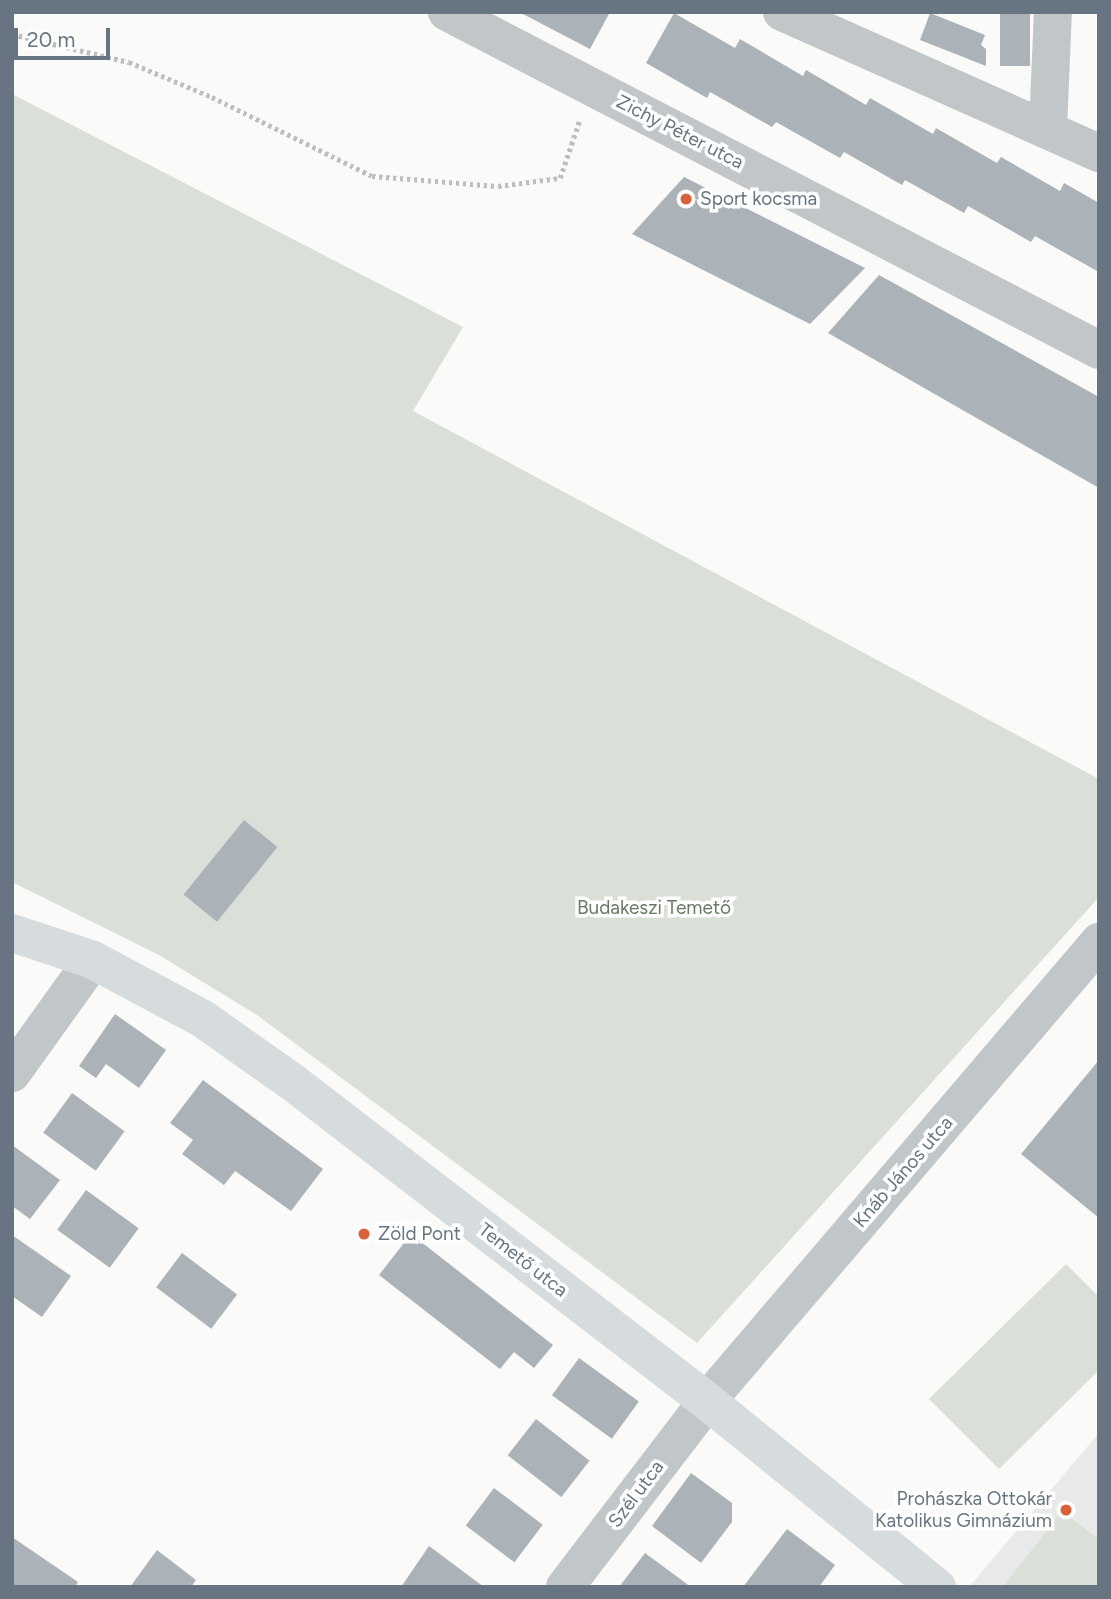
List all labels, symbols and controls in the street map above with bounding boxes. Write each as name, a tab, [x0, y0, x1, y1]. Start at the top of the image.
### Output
scale bar	[18, 14, 114, 58]
text: 20 m	[27, 27, 75, 52]
street label: Zichy Péter utca	[613, 90, 747, 174]
place label: Sport kocsma	[700, 188, 817, 210]
marker: Sport kocsma	[678, 191, 694, 207]
park label: Budakeszi Temető	[577, 897, 731, 919]
street label: Knáb János utca	[848, 1112, 958, 1232]
street label: Temető utca	[474, 1218, 572, 1302]
place label: Zöld Pont	[378, 1223, 461, 1245]
marker: Zöld Pont	[356, 1226, 372, 1242]
street label: Szél utca	[603, 1456, 669, 1532]
place label: Prohászka Ottokár Katolikus Gimnázium	[875, 1488, 1052, 1532]
marker: Prohászka Ottokár Katolikus Gimnázium	[1058, 1502, 1074, 1518]

